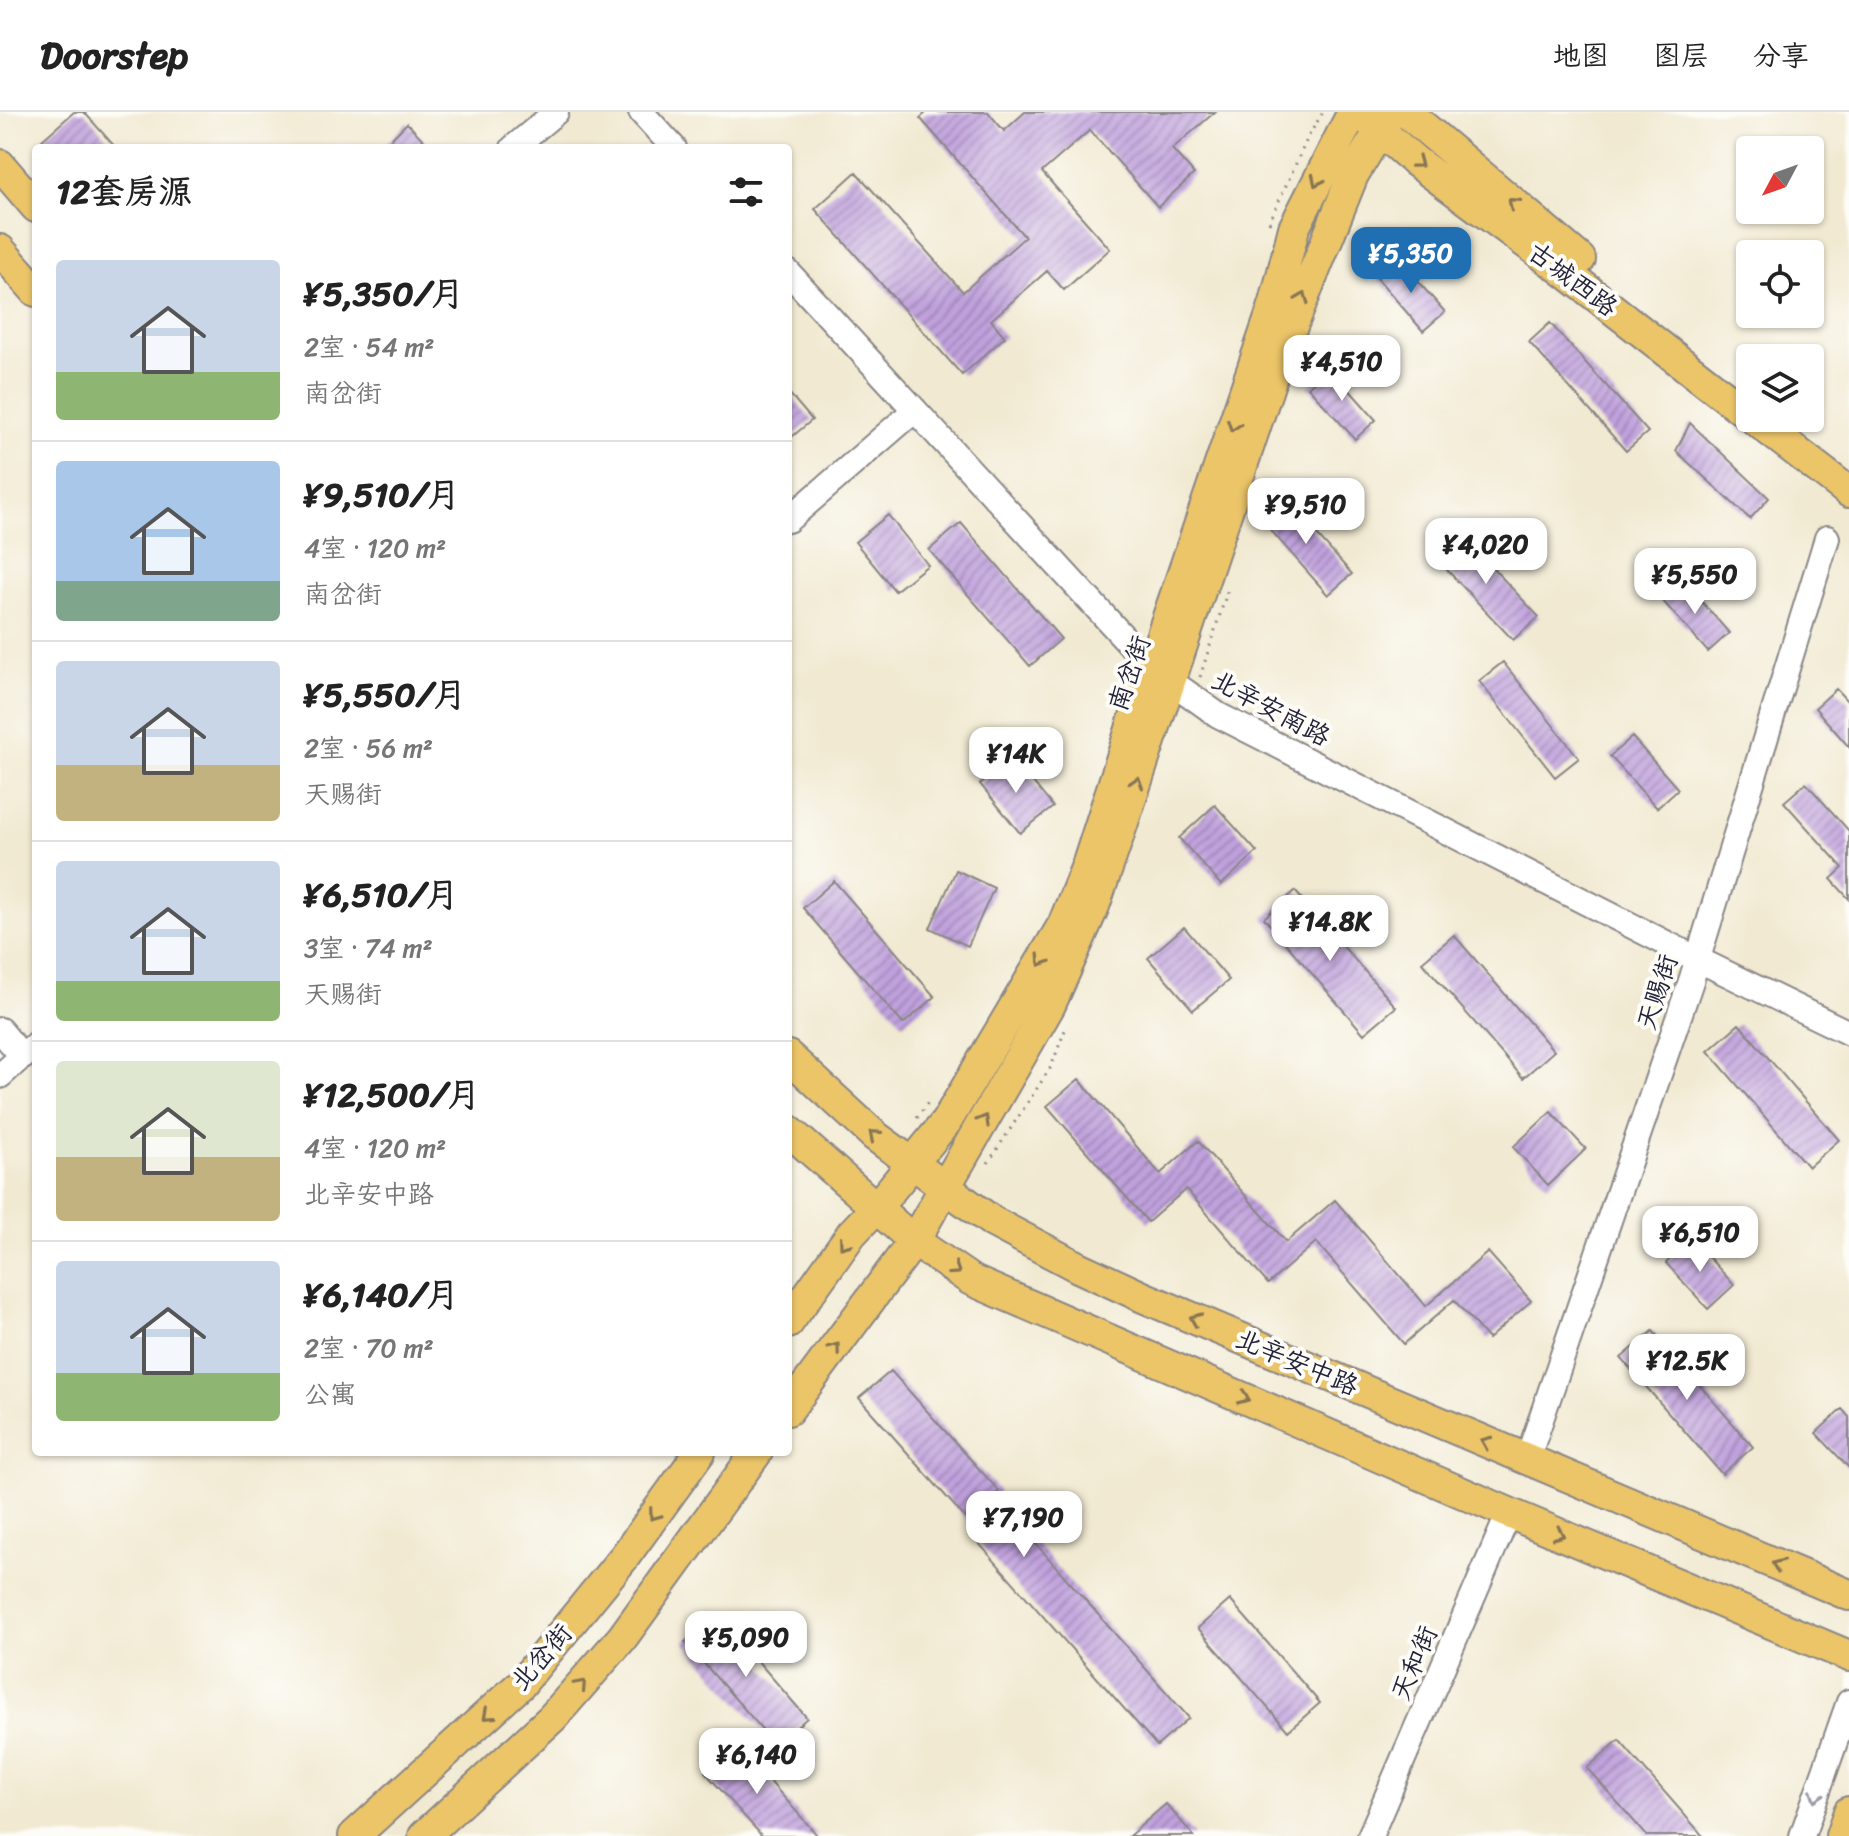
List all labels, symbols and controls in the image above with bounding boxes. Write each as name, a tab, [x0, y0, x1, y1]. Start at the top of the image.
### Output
text: Doorstep	[40, 22, 188, 89]
text: 地图	[1553, 31, 1609, 80]
text: 图层	[1653, 31, 1709, 80]
text: 分享	[1753, 31, 1809, 80]
north arrow	[1736, 136, 1824, 224]
map controls	[1736, 136, 1824, 432]
one-way arrow	[1410, 154, 1424, 168]
text: 12套房源	[56, 162, 192, 222]
icon: filters	[724, 170, 768, 214]
one-way arrow	[1311, 173, 1327, 188]
one-way arrow	[1508, 198, 1522, 213]
pin: ¥5,350	[1346, 227, 1476, 295]
street label: 古城西路	[1518, 229, 1628, 329]
text: ¥5,350	[1369, 230, 1453, 276]
button: locate	[1736, 240, 1824, 328]
text: ¥5,350/月	[304, 264, 465, 324]
icon: home	[120, 292, 216, 388]
one-way arrow	[1294, 292, 1310, 306]
text: 2室 · 54 m²	[304, 324, 435, 370]
pin: ¥4,510	[1277, 335, 1407, 403]
text: ¥4,510	[1301, 338, 1383, 384]
button: layers	[1736, 344, 1824, 432]
text: 南岔街	[304, 370, 382, 416]
one-way arrow	[1226, 419, 1242, 433]
text: ¥9,510/月	[304, 465, 461, 525]
pin: ¥9,510	[1241, 478, 1371, 546]
text: ¥9,510	[1266, 481, 1346, 527]
icon: home	[120, 493, 216, 589]
pin: ¥4,020	[1421, 518, 1551, 586]
text: ¥4,020	[1443, 521, 1529, 567]
text: 4室 · 120 m²	[304, 525, 446, 571]
pin: ¥5,550	[1630, 548, 1760, 616]
text: ¥5,550	[1652, 551, 1738, 597]
text: 南岔街	[304, 571, 382, 617]
street label: 南岔街	[1095, 629, 1163, 717]
street label: 北辛安南路	[1203, 657, 1339, 759]
text: ¥5,550/月	[304, 665, 467, 725]
icon: home	[120, 693, 216, 789]
text: 2室 · 56 m²	[304, 725, 433, 771]
pin: ¥14K	[969, 727, 1063, 795]
text: ¥14K	[987, 730, 1045, 776]
text: 天赐街	[304, 771, 382, 817]
one-way arrow	[1127, 775, 1143, 789]
text: ¥6,510/月	[304, 865, 459, 925]
icon: home	[120, 893, 216, 989]
pin: ¥14.8K	[1265, 895, 1395, 963]
text: ¥14.8K	[1289, 898, 1371, 944]
text: 3室 · 74 m²	[304, 925, 433, 971]
street label: 天赐街	[1623, 948, 1691, 1036]
one-way arrow	[1036, 952, 1052, 966]
text: 天赐街	[304, 971, 382, 1017]
text: ¥12,500/月	[304, 1065, 481, 1125]
icon: home	[120, 1093, 216, 1189]
one-way arrow	[974, 1114, 990, 1128]
text: 4室 · 120 m²	[304, 1125, 446, 1171]
one-way arrow	[868, 1130, 883, 1144]
text: 北辛安中路	[304, 1171, 434, 1217]
pin: ¥6,510	[1635, 1206, 1765, 1274]
text: ¥6,510	[1660, 1209, 1740, 1255]
one-way arrow	[840, 1235, 854, 1249]
one-way arrow	[947, 1260, 961, 1275]
text: ¥6,140/月	[304, 1265, 460, 1325]
icon: home	[120, 1293, 216, 1389]
one-way arrow	[1189, 1312, 1203, 1328]
street label: 北辛安中路	[1228, 1315, 1366, 1409]
text: 2室 · 70 m²	[304, 1325, 434, 1371]
pin: ¥12.5K	[1622, 1334, 1752, 1402]
text: ¥12.5K	[1647, 1337, 1727, 1383]
one-way arrow	[825, 1342, 840, 1356]
text: 公寓	[304, 1371, 356, 1417]
one-way arrow	[1235, 1389, 1250, 1405]
one-way arrow	[1480, 1436, 1494, 1452]
pin: ¥7,190	[959, 1491, 1089, 1559]
text: ¥7,190	[984, 1494, 1064, 1540]
one-way arrow	[650, 1507, 664, 1521]
one-way arrow	[1551, 1525, 1566, 1541]
one-way arrow	[1771, 1558, 1785, 1574]
pin: ¥5,090	[681, 1611, 811, 1679]
street label: 北岔街	[498, 1612, 584, 1702]
text: ¥5,090	[703, 1614, 789, 1660]
street label: 天和街	[1378, 1618, 1450, 1708]
one-way arrow	[571, 1680, 585, 1695]
one-way arrow	[483, 1705, 497, 1720]
pin: ¥6,140	[692, 1728, 822, 1796]
text: ¥6,140	[717, 1731, 797, 1777]
one-way arrow	[1809, 1788, 1826, 1802]

